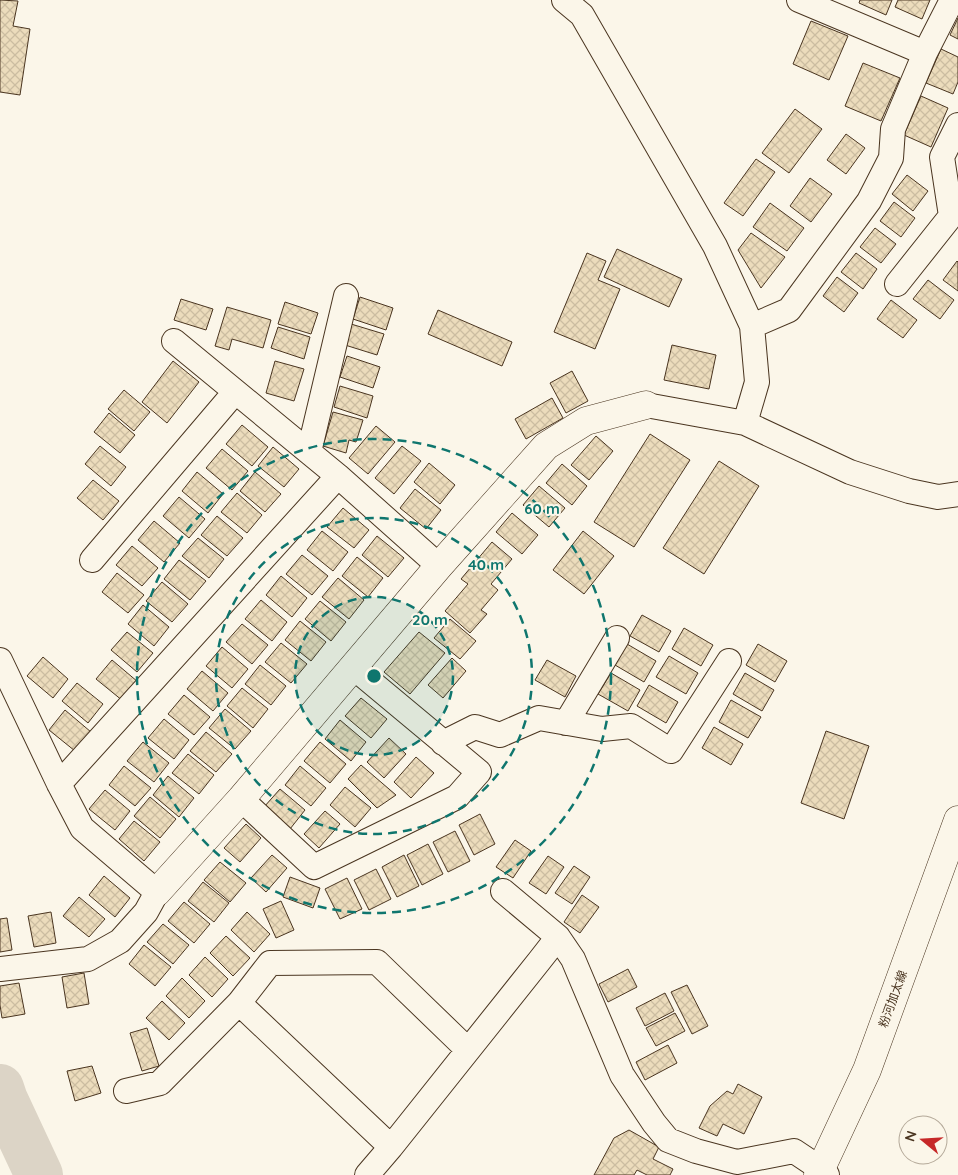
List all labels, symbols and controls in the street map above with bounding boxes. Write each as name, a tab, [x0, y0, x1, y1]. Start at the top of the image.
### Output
text: 60 m	[524, 499, 560, 518]
text: 40 m	[468, 555, 504, 574]
text: 20 m	[412, 610, 448, 629]
centre of rings	[365, 667, 383, 685]
street label: 粉河加太線	[875, 968, 910, 1030]
north arrow	[898, 1115, 948, 1165]
text: N	[900, 1128, 921, 1144]

